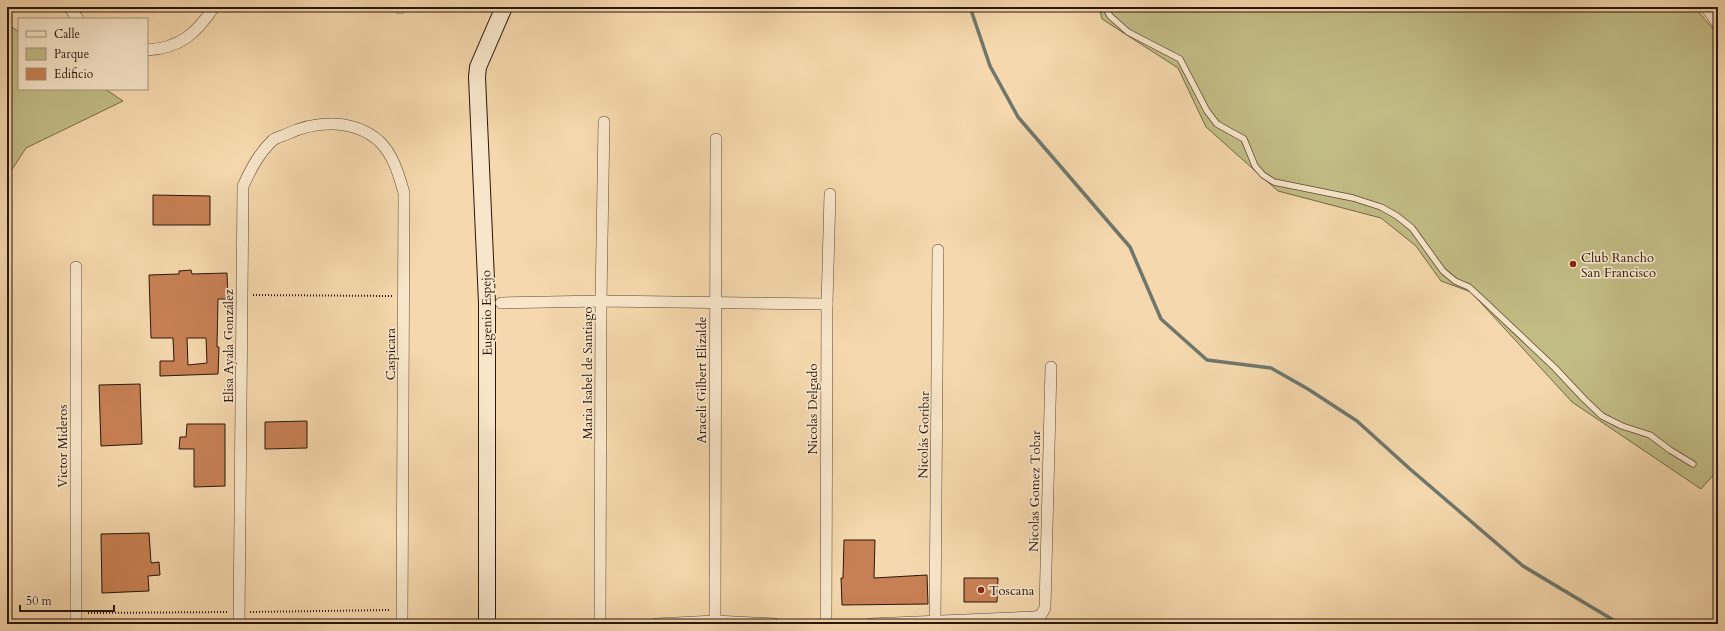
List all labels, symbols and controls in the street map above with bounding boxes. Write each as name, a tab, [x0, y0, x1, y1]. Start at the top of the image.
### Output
legend	[18, 18, 148, 90]
text: Calle	[54, 26, 80, 42]
text: Parque	[54, 46, 89, 62]
text: Edificio	[54, 66, 94, 82]
place label: Club Rancho San Francisco	[1581, 249, 1656, 282]
marker: Club Rancho San Francisco	[1568, 259, 1578, 269]
street label: Eugenio Espejo	[477, 270, 497, 356]
street label: Elisa Ayala González	[220, 289, 238, 403]
street label: Maria Isabel de Santiago	[579, 307, 597, 439]
street label: Araceli Gilbert Elizalde	[693, 316, 711, 443]
street label: Caspicara	[382, 327, 400, 380]
street label: Nicolas Delgado	[804, 363, 822, 455]
street label: Nicolás Goribar	[914, 391, 934, 479]
street label: Victor Mideros	[54, 404, 72, 488]
street label: Nicolas Gomez Tobar	[1025, 430, 1045, 552]
place label: Toscana	[989, 582, 1035, 600]
marker: Toscana	[976, 585, 986, 595]
scale bar	[20, 587, 114, 613]
text: 50 m	[26, 593, 53, 609]

